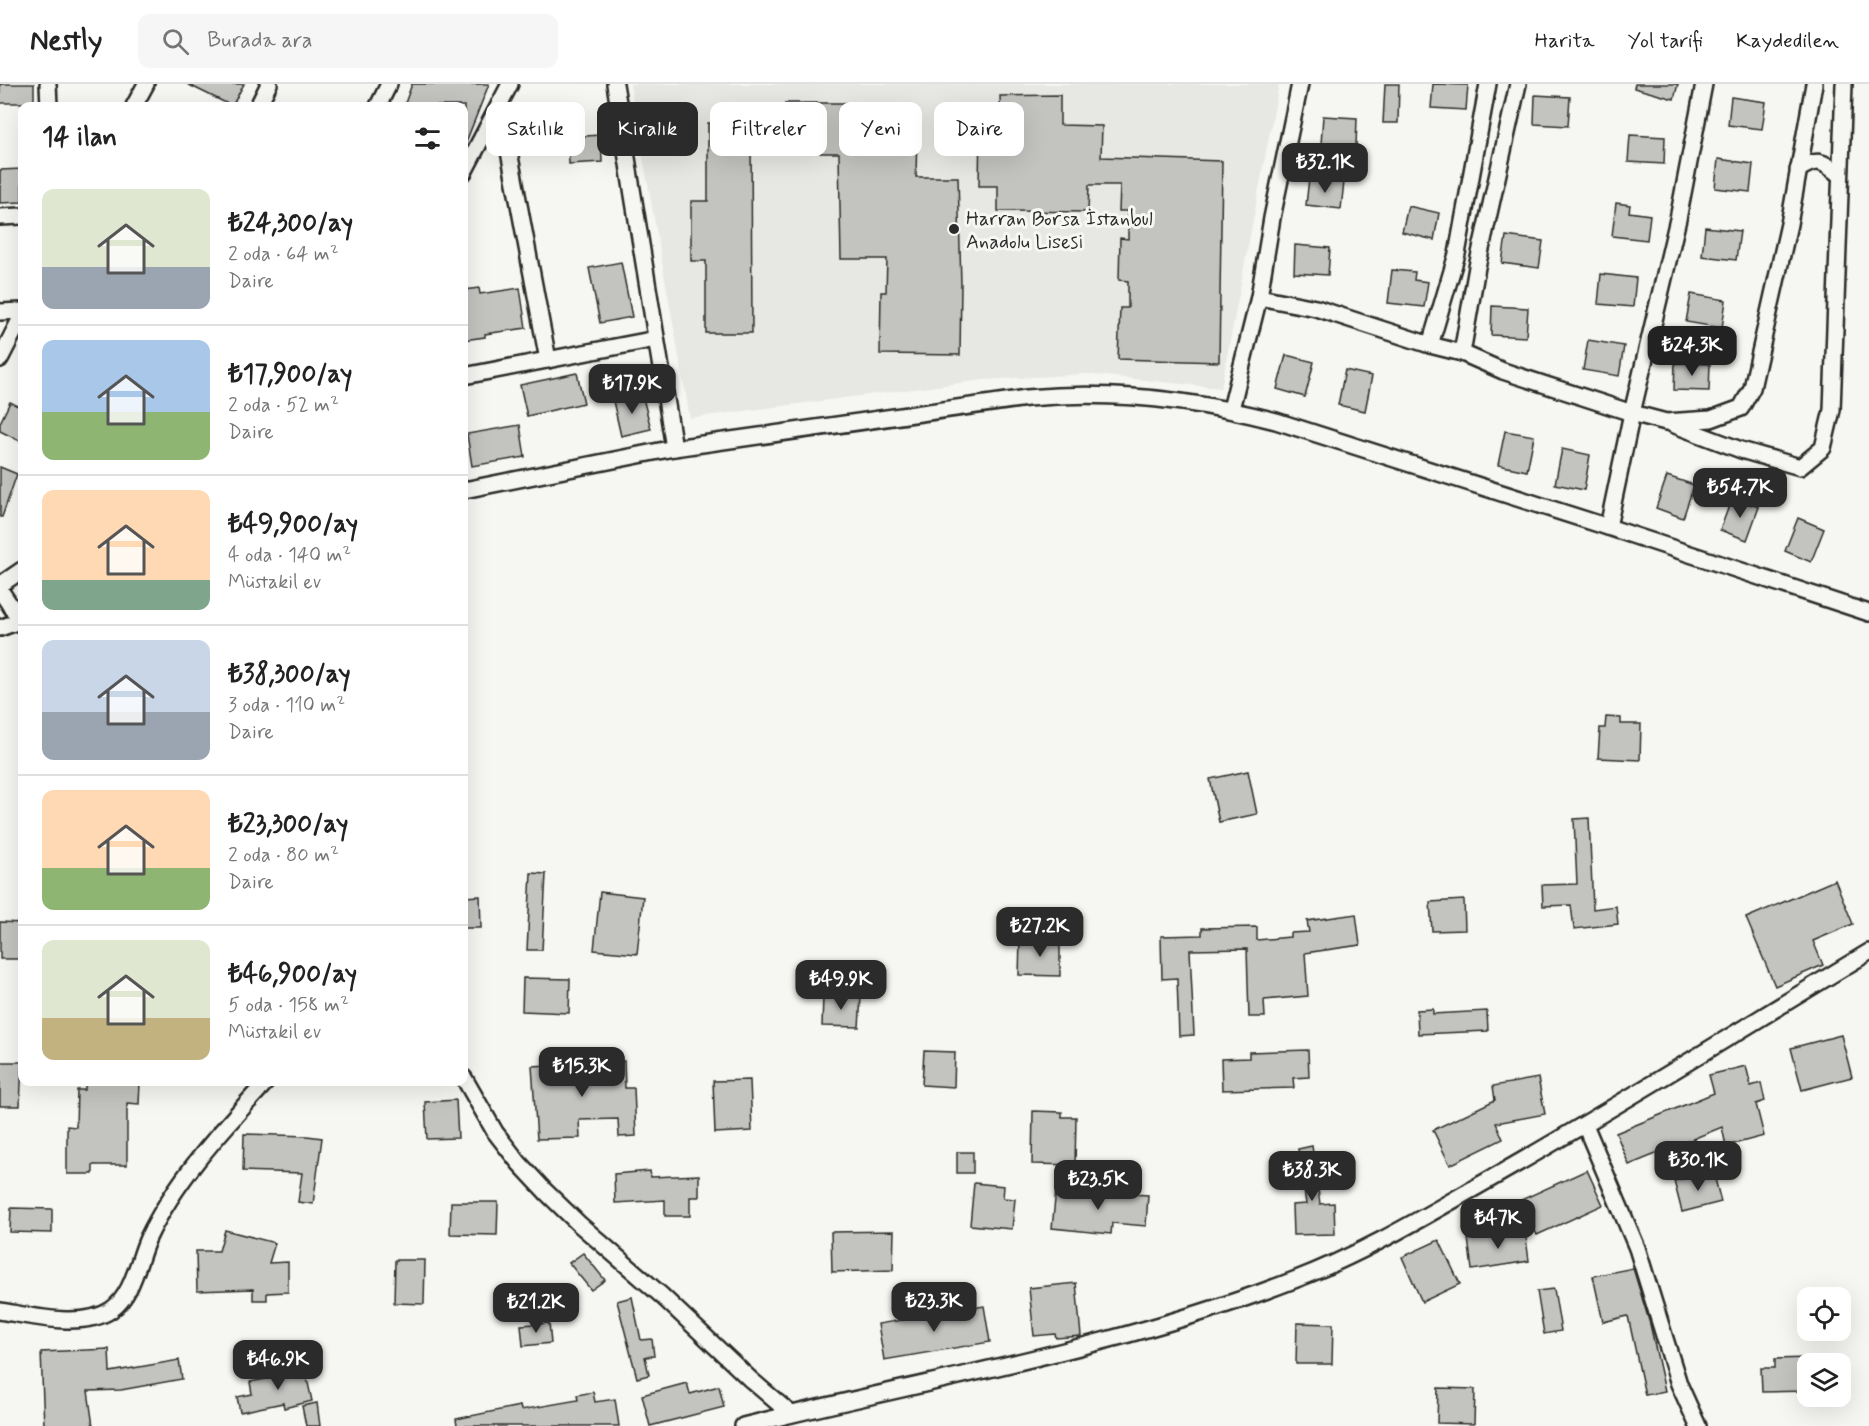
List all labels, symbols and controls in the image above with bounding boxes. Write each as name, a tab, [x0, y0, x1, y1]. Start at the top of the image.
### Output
search box	[138, 14, 558, 68]
text: Nestly	[30, 23, 102, 60]
icon: search	[159, 25, 192, 58]
text: Burada ara	[207, 27, 313, 55]
text: Harita	[1534, 27, 1595, 55]
text: Yol tarifi	[1628, 27, 1703, 55]
text: Kaydedilen	[1736, 27, 1839, 55]
chip: Satılık	[486, 102, 585, 156]
chip: Kiralık	[597, 102, 698, 156]
chip: Filtreler	[710, 102, 827, 156]
chip: Yeni	[839, 102, 922, 156]
chip: Daire	[934, 102, 1024, 156]
text: 14 ilan	[42, 121, 117, 155]
icon: filters	[411, 122, 444, 155]
pin: ₺32.1K	[1276, 143, 1374, 194]
text: ₺32.1K	[1296, 149, 1354, 176]
place label: Harran Borsa İstanbul Anadolu Lisesi	[966, 206, 1153, 256]
text: ₺24,300/ay	[228, 207, 353, 241]
icon: home	[90, 213, 162, 285]
marker: Harran Borsa İstanbul Anadolu Lisesi	[947, 222, 961, 236]
text: 2 oda · 64 m²	[228, 241, 339, 268]
text: Daire	[228, 268, 274, 295]
pin: ₺24.3K	[1643, 326, 1741, 377]
text: ₺24.3K	[1662, 332, 1722, 359]
text: ₺17,900/ay	[228, 358, 352, 392]
icon: home	[90, 364, 162, 436]
pin: ₺17.9K	[583, 364, 681, 415]
text: ₺17.9K	[603, 370, 661, 397]
text: 2 oda · 52 m²	[228, 392, 339, 419]
text: Daire	[228, 419, 274, 446]
pin: ₺54.7K	[1691, 468, 1789, 519]
text: ₺54.7K	[1707, 474, 1773, 501]
text: ₺49,900/ay	[228, 508, 358, 542]
icon: home	[90, 514, 162, 586]
text: 4 oda · 140 m²	[228, 542, 351, 569]
text: Müstakil ev	[228, 569, 321, 596]
text: ₺38,300/ay	[228, 658, 350, 692]
icon: home	[90, 664, 162, 736]
text: 3 oda · 110 m²	[228, 692, 345, 719]
text: Daire	[228, 719, 274, 746]
text: ₺23,300/ay	[228, 808, 348, 842]
icon: home	[90, 814, 162, 886]
text: 2 oda · 80 m²	[228, 842, 339, 869]
text: Daire	[228, 869, 274, 896]
pin: ₺27.2K	[991, 907, 1089, 958]
text: ₺27.2K	[1010, 913, 1070, 940]
text: ₺46,900/ay	[228, 958, 357, 992]
pin: ₺49.9K	[792, 960, 890, 1011]
icon: home	[90, 964, 162, 1036]
text: ₺49.9K	[809, 966, 873, 993]
text: 5 oda · 158 m²	[228, 992, 349, 1019]
text: Müstakil ev	[228, 1019, 321, 1046]
pin: ₺15.3K	[533, 1047, 631, 1098]
text: ₺15.3K	[553, 1053, 611, 1080]
pin: ₺30.1K	[1649, 1141, 1747, 1192]
text: ₺30.1K	[1668, 1147, 1728, 1174]
pin: ₺38.3K	[1263, 1151, 1361, 1202]
text: ₺38.3K	[1283, 1157, 1341, 1184]
pin: ₺23.5K	[1049, 1160, 1147, 1211]
text: ₺23.5K	[1068, 1166, 1128, 1193]
pin: ₺47K	[1462, 1199, 1534, 1250]
text: ₺47K	[1474, 1205, 1522, 1232]
pin: ₺23.3K	[885, 1282, 983, 1333]
pin: ₺21.2K	[487, 1283, 585, 1334]
map controls	[1797, 1287, 1851, 1407]
button: locate	[1797, 1287, 1851, 1341]
text: ₺23.3K	[906, 1288, 963, 1315]
text: ₺21.2K	[507, 1289, 565, 1316]
pin: ₺46.9K	[229, 1340, 327, 1391]
text: ₺46.9K	[247, 1346, 309, 1373]
button: layers	[1797, 1353, 1851, 1407]

